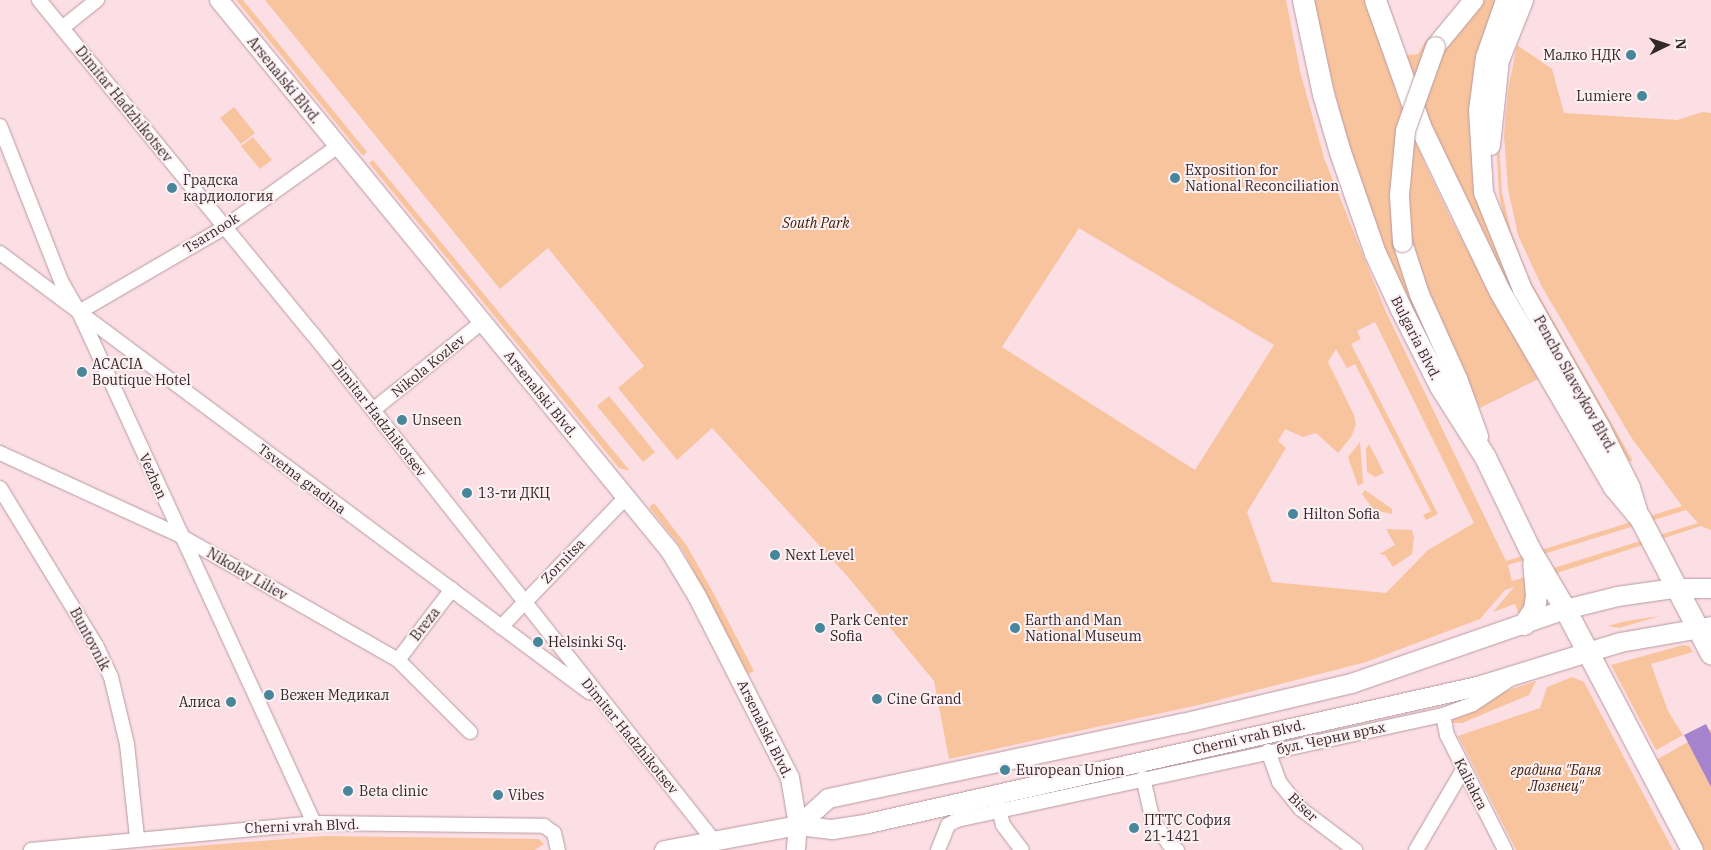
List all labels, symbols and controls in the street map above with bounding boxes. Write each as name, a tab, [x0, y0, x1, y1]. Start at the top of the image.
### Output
north arrow	[1641, 20, 1691, 70]
street label: Arsenalski Blvd.	[244, 33, 324, 127]
text: N	[1672, 38, 1690, 50]
street label: Dimitar Hadzhikotsev	[72, 43, 176, 165]
place label: Малко НДК	[1543, 47, 1621, 63]
marker: Малко НДК	[1625, 49, 1637, 61]
place label: Lumiere	[1576, 88, 1632, 104]
marker: Lumiere	[1636, 90, 1648, 102]
place label: Exposition for National Reconciliation	[1185, 162, 1339, 194]
place label: Градска кардиология	[183, 172, 273, 204]
marker: Exposition for National Reconciliation	[1169, 172, 1181, 184]
marker: Градска кардиология	[165, 181, 179, 195]
street label: Tsarnook	[180, 209, 242, 257]
park label: South Park	[782, 215, 850, 231]
street label: Bulgaria Blvd.	[1388, 293, 1444, 383]
street label: Pencho Slaveykov Blvd.	[1530, 313, 1620, 455]
street label: Nikola Kozlev	[388, 331, 468, 401]
street label: Arsenalski Blvd.	[501, 347, 581, 441]
place label: ACACIA Boutique Hotel	[92, 356, 191, 388]
street label: Dimitar Hadzhikotsev	[328, 356, 430, 480]
marker: ACACIA Boutique Hotel	[76, 366, 88, 378]
place label: Unseen	[412, 412, 462, 428]
marker: Unseen	[396, 414, 408, 426]
street label: Tsvetna gradina	[255, 440, 349, 518]
street label: Vezhen	[136, 451, 170, 501]
place label: 13-ти ДКЦ	[478, 485, 550, 501]
marker: 13-ти ДКЦ	[460, 486, 474, 500]
place label: Hilton Sofia	[1303, 506, 1380, 522]
marker: Hilton Sofia	[1287, 508, 1299, 520]
street label: Zornitsa	[538, 535, 588, 587]
street label: Nikolay Liliev	[204, 544, 290, 604]
place label: Next Level	[785, 547, 854, 563]
marker: Next Level	[769, 549, 781, 561]
street label: Breza	[407, 604, 443, 644]
street label: Buntovnik	[66, 605, 114, 673]
place label: Park Center Sofia	[830, 612, 908, 644]
place label: Earth and Man National Museum	[1025, 612, 1142, 644]
marker: Park Center Sofia	[814, 622, 826, 634]
marker: Earth and Man National Museum	[1009, 622, 1021, 634]
place label: Helsinki Sq.	[548, 634, 627, 650]
marker: Helsinki Sq.	[532, 636, 544, 648]
street label: Dimitar Hadzhikotsev	[578, 675, 682, 797]
street label: Arsenalski Blvd.	[734, 677, 796, 781]
place label: Вежен Медикал	[280, 687, 389, 703]
marker: Вежен Медикал	[262, 688, 276, 702]
place label: Cine Grand	[887, 691, 962, 707]
marker: Cine Grand	[871, 693, 883, 705]
place label: Алиса	[179, 694, 221, 710]
marker: Алиса	[225, 696, 237, 708]
street label: Cherni vrah Blvd.	[1191, 716, 1307, 758]
street label: бул. Черни връх	[1275, 718, 1387, 758]
street label: Kaliakra	[1451, 755, 1491, 813]
place label: European Union	[1016, 762, 1124, 778]
park label: градина "Баня Лозенец"	[1511, 762, 1601, 794]
marker: European Union	[998, 763, 1012, 777]
place label: Beta clinic	[359, 783, 428, 799]
marker: Beta clinic	[341, 784, 355, 798]
place label: Vibes	[508, 787, 544, 803]
marker: Vibes	[492, 789, 504, 801]
street label: Biser	[1285, 789, 1321, 825]
place label: ПТТС София 21-1421	[1144, 812, 1231, 844]
street label: Cherni vrah Blvd.	[244, 816, 360, 836]
marker: ПТТС София 21-1421	[1128, 822, 1140, 834]

